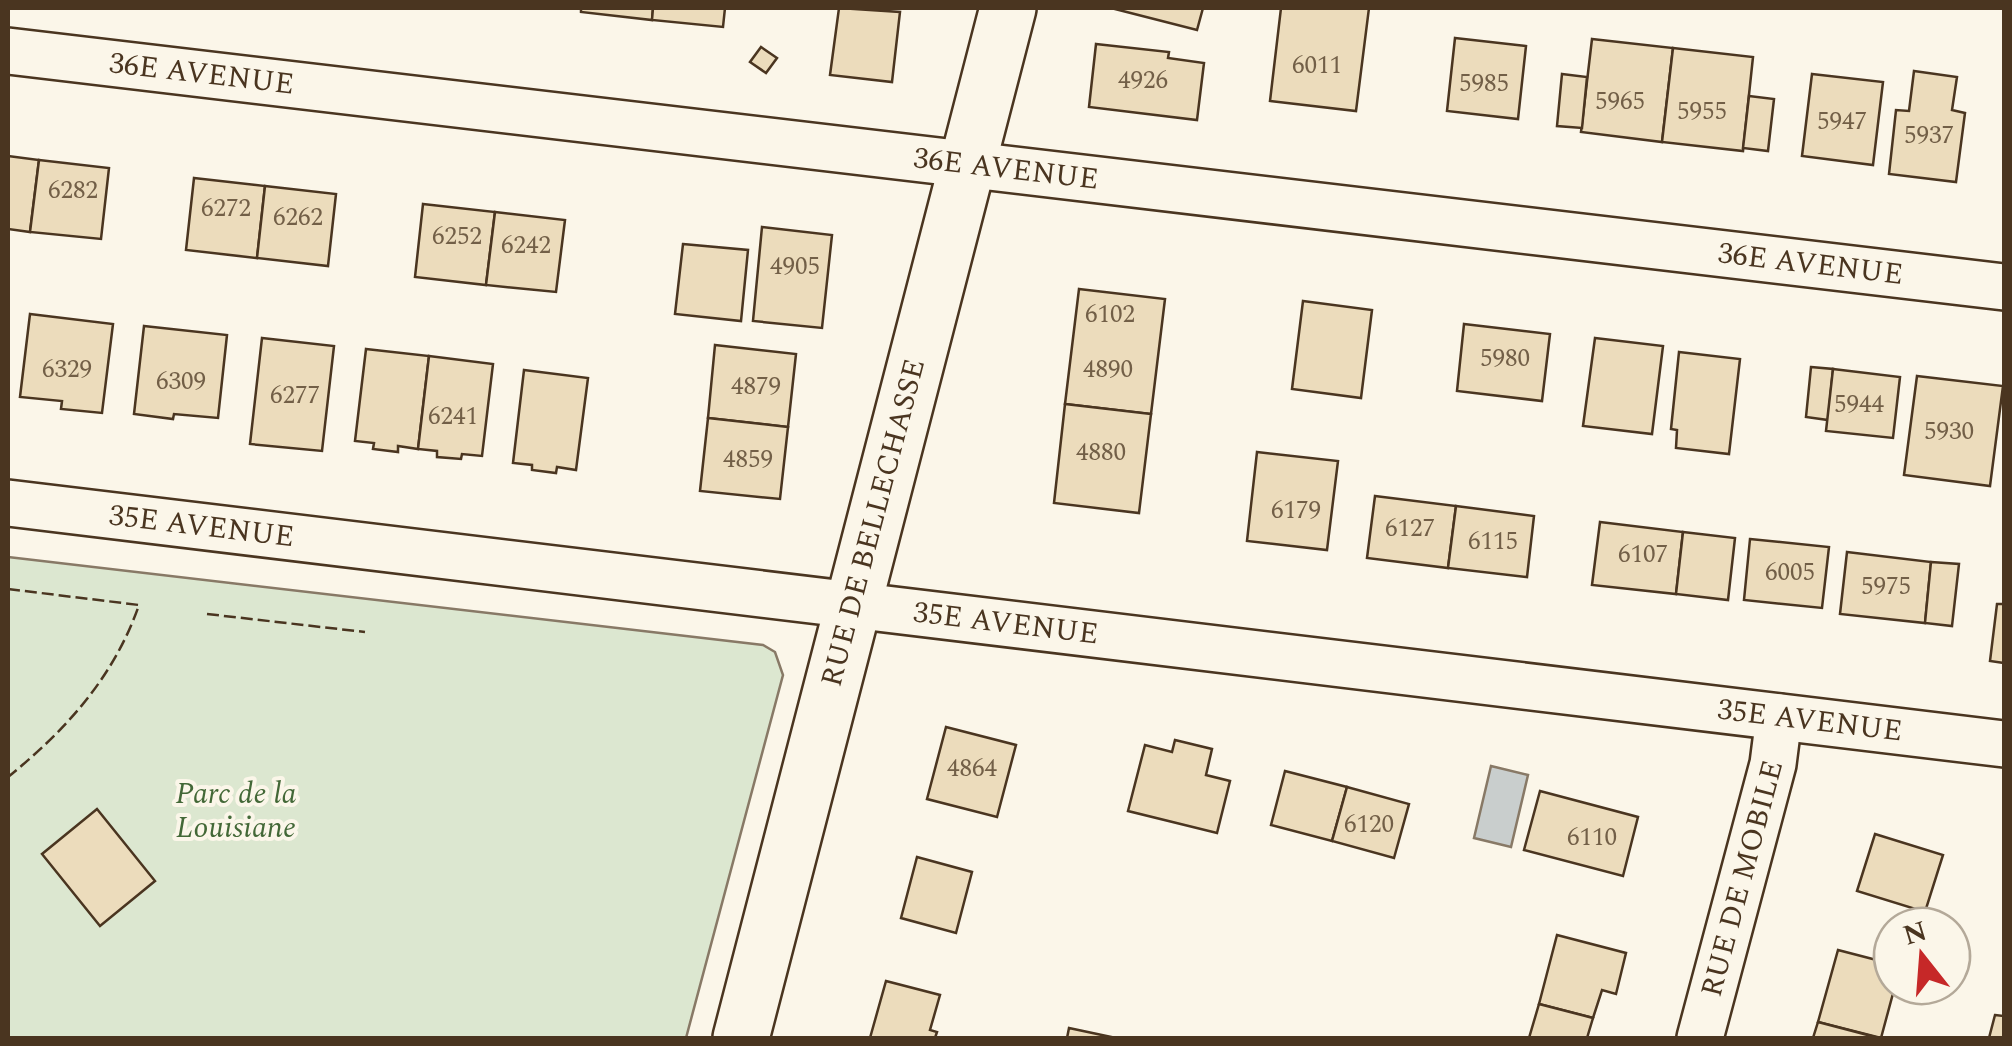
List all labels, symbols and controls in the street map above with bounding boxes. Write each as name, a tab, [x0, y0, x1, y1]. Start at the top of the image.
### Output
street label: 36E AVENUE	[107, 40, 297, 108]
house number: 6011	[1292, 47, 1342, 85]
house number: 4926	[1118, 62, 1168, 100]
house number: 5985	[1459, 65, 1509, 103]
house number: 5965	[1595, 83, 1645, 121]
house number: 5955	[1677, 93, 1727, 131]
house number: 5947	[1817, 103, 1867, 141]
house number: 5937	[1904, 117, 1954, 155]
street label: 36E AVENUE	[911, 135, 1101, 203]
house number: 6282	[48, 172, 98, 210]
house number: 6272	[201, 190, 251, 228]
house number: 6262	[273, 199, 323, 237]
house number: 6252	[432, 218, 482, 256]
house number: 6242	[501, 227, 551, 265]
street label: 36E AVENUE	[1715, 230, 1906, 298]
house number: 4905	[770, 248, 820, 286]
house number: 6102	[1085, 296, 1135, 334]
house number: 5980	[1480, 340, 1530, 378]
house number: 6329	[42, 351, 92, 389]
house number: 4890	[1083, 351, 1133, 389]
street label: RUE DE BELLECHASSE	[809, 354, 938, 692]
house number: 6309	[156, 363, 206, 401]
house number: 4879	[731, 368, 781, 406]
house number: 6277	[270, 377, 320, 415]
house number: 5944	[1834, 386, 1884, 424]
house number: 6241	[428, 398, 478, 436]
house number: 5930	[1924, 413, 1974, 451]
house number: 4880	[1076, 434, 1126, 472]
house number: 4859	[723, 441, 773, 479]
street label: 35E AVENUE	[106, 492, 297, 560]
house number: 6179	[1271, 492, 1321, 530]
house number: 6127	[1385, 510, 1435, 548]
house number: 6115	[1468, 523, 1518, 561]
house number: 6107	[1618, 536, 1668, 574]
house number: 6005	[1765, 554, 1815, 592]
house number: 5975	[1861, 568, 1911, 606]
street label: 35E AVENUE	[911, 589, 1101, 657]
street label: 35E AVENUE	[1715, 687, 1905, 755]
house number: 4864	[947, 750, 997, 788]
street label: RUE DE MOBILE	[1689, 755, 1796, 1002]
park label: Parc de la Louisiane	[175, 771, 297, 851]
house number: 6120	[1344, 806, 1394, 844]
house number: 6110	[1567, 819, 1617, 857]
north arrow	[1872, 906, 1972, 1006]
text: N	[1898, 910, 1932, 957]

